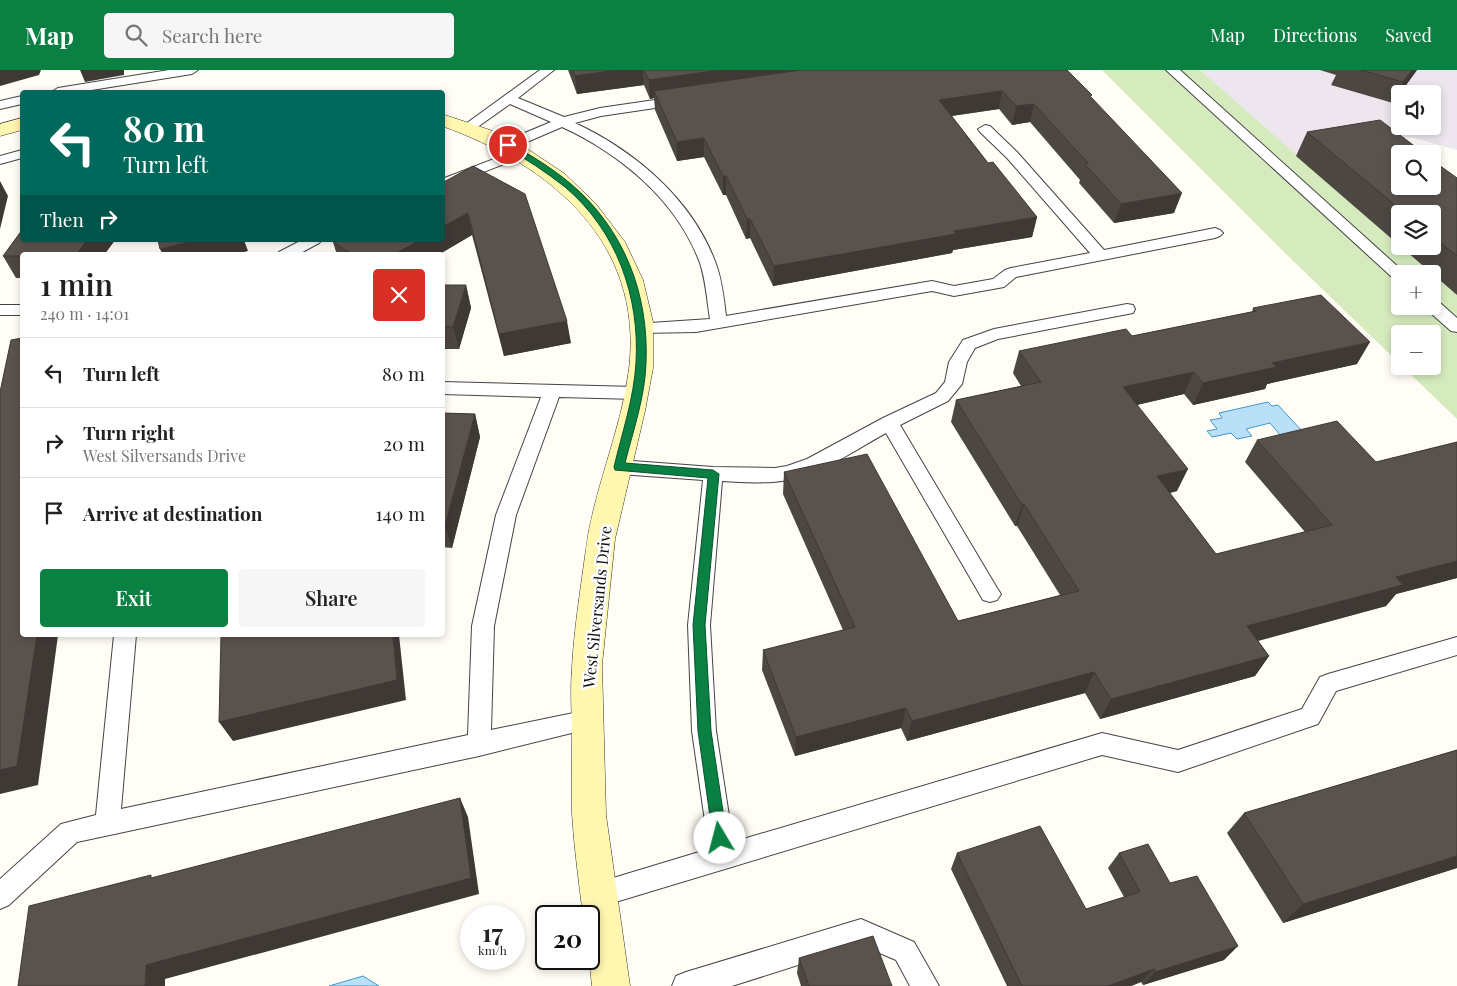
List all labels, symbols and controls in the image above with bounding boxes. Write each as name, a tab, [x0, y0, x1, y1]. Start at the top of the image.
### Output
search box	[104, 13, 454, 58]
text: Map	[25, 19, 74, 51]
icon: search	[122, 21, 150, 49]
text: Search here	[162, 22, 262, 48]
text: Map	[1210, 23, 1245, 47]
text: Directions	[1273, 23, 1357, 47]
text: Saved	[1385, 23, 1432, 47]
map controls	[1391, 85, 1441, 375]
button: sound	[1391, 85, 1441, 135]
text: 80 m	[123, 104, 205, 151]
icon: left	[40, 110, 105, 175]
pin	[487, 124, 529, 166]
icon: arrive	[494, 131, 522, 159]
button: search	[1391, 145, 1441, 195]
text: Turn left	[123, 149, 208, 179]
icon: right	[94, 205, 122, 233]
button: layers	[1391, 205, 1441, 255]
text: Then	[40, 206, 84, 232]
text: 1 min	[40, 264, 113, 304]
button: +	[1391, 265, 1441, 315]
button: close	[373, 269, 425, 321]
text: 240 m · 14:01	[40, 303, 129, 324]
button: −	[1391, 325, 1441, 375]
icon: left	[40, 359, 68, 387]
text: Turn left	[83, 360, 160, 386]
text: 80 m	[382, 360, 425, 386]
text: Turn right	[83, 419, 175, 445]
icon: right	[40, 429, 68, 457]
text: 20 m	[383, 430, 425, 456]
text: West Silversands Drive	[83, 445, 246, 466]
icon: arrive	[40, 499, 68, 527]
text: Arrive at destination	[83, 500, 263, 526]
text: 140 m	[376, 500, 425, 526]
street label: West Silversands Drive	[577, 525, 615, 690]
button: Exit	[40, 569, 228, 627]
button: Share	[238, 569, 425, 627]
position arrow	[693, 811, 745, 863]
speed limit sign: 20	[535, 905, 600, 970]
text: 17	[482, 915, 503, 948]
text: km/h	[478, 942, 507, 958]

